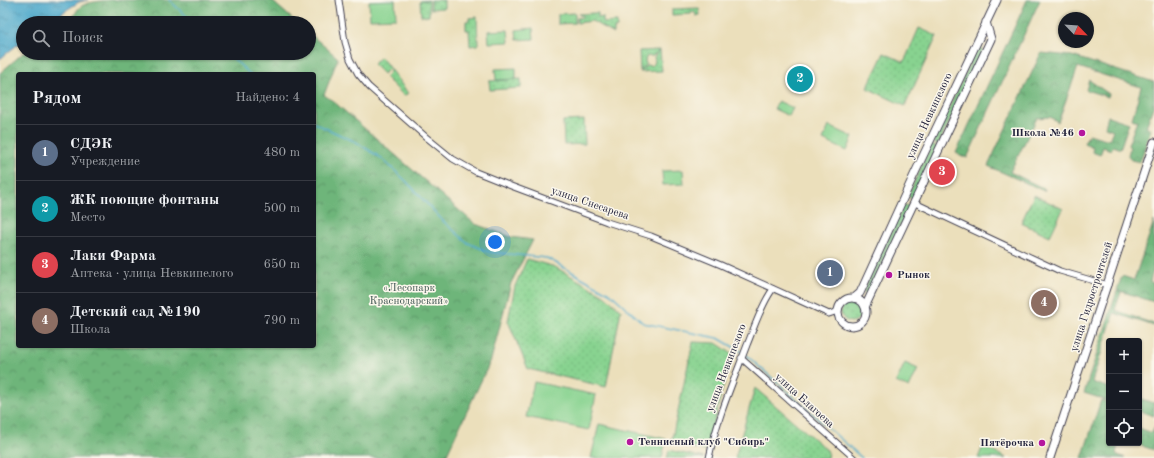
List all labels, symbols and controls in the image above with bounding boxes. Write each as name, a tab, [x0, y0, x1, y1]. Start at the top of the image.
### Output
north arrow	[1058, 12, 1094, 48]
search box	[16, 16, 316, 60]
icon: search	[30, 27, 52, 49]
text: Поиск	[62, 31, 103, 46]
pin: 2	[787, 64, 813, 94]
street label: улица Невкипелого	[905, 71, 955, 161]
text: Рядом	[32, 90, 81, 107]
text: Найдено: 4	[236, 91, 300, 104]
place label: Школа №46	[1012, 128, 1074, 139]
marker: Школа №46	[1077, 128, 1087, 138]
text: СДЭК	[70, 137, 112, 152]
text: 1	[41, 146, 49, 159]
text: 480 m	[263, 146, 300, 159]
text: Учреждение	[70, 155, 140, 168]
pin: 3	[929, 157, 955, 187]
street label: улица Снесарева	[550, 186, 631, 223]
text: ЖК поющие фонтаны	[70, 193, 219, 208]
text: 2	[41, 202, 49, 215]
text: 500 m	[263, 202, 300, 215]
text: Место	[70, 211, 105, 224]
your location	[485, 232, 505, 252]
street label: улица Гидростроителей	[1069, 241, 1115, 353]
text: Лаки Фарма	[70, 249, 156, 264]
text: 3	[41, 258, 49, 271]
text: 650 m	[263, 258, 300, 271]
pin: 1	[817, 258, 843, 288]
text: Аптека · улица Невкипелого	[70, 267, 233, 280]
marker: Рынок	[884, 270, 894, 280]
place label: Рынок	[897, 270, 930, 281]
park label: «Лесопарк Краснодарский»	[369, 283, 449, 307]
pin: 4	[1031, 288, 1057, 318]
text: Детский сад №190	[70, 305, 200, 320]
text: 4	[41, 314, 49, 327]
text: 790 m	[263, 314, 300, 327]
street label: улица Невкипелого	[705, 322, 749, 414]
text: Школа	[70, 323, 110, 336]
map controls	[1106, 338, 1142, 446]
button: +	[1106, 338, 1142, 374]
street label: улица Благоева	[772, 372, 836, 431]
button: −	[1106, 374, 1142, 410]
button: locate	[1106, 410, 1142, 446]
marker: Теннисный клуб "Сибирь"	[625, 437, 635, 447]
place label: Теннисный клуб "Сибирь"	[638, 437, 769, 448]
place label: Пятёрочка	[980, 438, 1034, 449]
marker: Пятёрочка	[1037, 438, 1047, 448]

